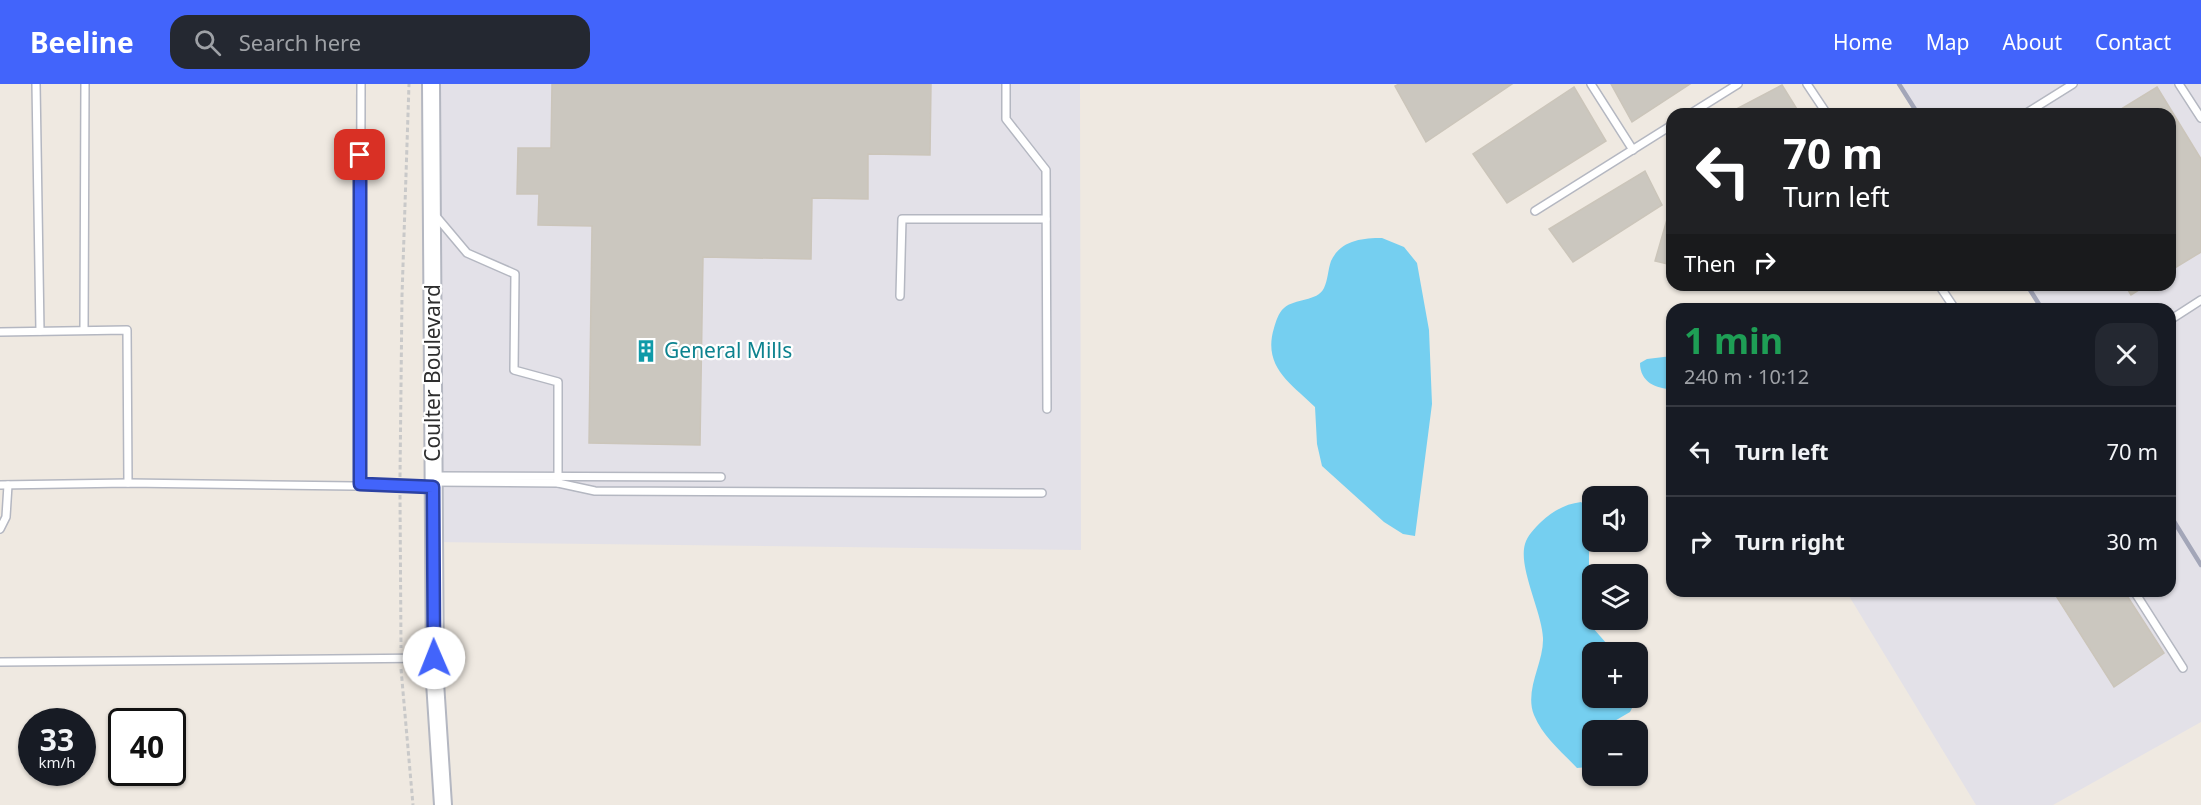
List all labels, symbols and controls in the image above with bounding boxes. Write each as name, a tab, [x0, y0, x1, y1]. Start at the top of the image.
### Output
search box	[170, 15, 590, 69]
text: Beeline	[30, 23, 134, 61]
icon: search	[191, 26, 224, 59]
text: Search here	[239, 27, 361, 57]
text: Home	[1833, 28, 1893, 56]
text: Map	[1926, 28, 1969, 56]
text: About	[2002, 28, 2062, 56]
text: Contact	[2095, 28, 2171, 56]
text: 70 m	[1783, 124, 1883, 181]
pin	[334, 129, 385, 180]
icon: left	[1684, 132, 1762, 210]
icon: arrive	[343, 138, 376, 171]
text: Turn left	[1783, 178, 1889, 215]
icon: right	[1748, 246, 1781, 279]
text: Then	[1684, 248, 1736, 278]
street label: Coulter Boulevard	[418, 284, 446, 462]
text: 1 min	[1684, 316, 1783, 365]
button: close	[2095, 323, 2158, 386]
place label: General Mills	[664, 336, 792, 364]
building icon: General Mills	[633, 338, 659, 364]
text: 240 m · 10:12	[1684, 363, 1809, 390]
icon: left	[1684, 435, 1717, 468]
text: Turn left	[1735, 436, 1829, 466]
text: 70 m	[2107, 436, 2158, 466]
map controls	[1582, 486, 1648, 786]
button: sound	[1582, 486, 1648, 552]
icon: right	[1684, 525, 1717, 558]
text: Turn right	[1735, 526, 1845, 556]
text: 30 m	[2107, 526, 2158, 556]
button: layers	[1582, 564, 1648, 630]
position arrow	[402, 626, 466, 690]
button: +	[1582, 642, 1648, 708]
speed limit sign: 40	[108, 708, 186, 786]
text: 33	[40, 719, 74, 760]
button: −	[1582, 720, 1648, 786]
text: km/h	[39, 752, 75, 772]

